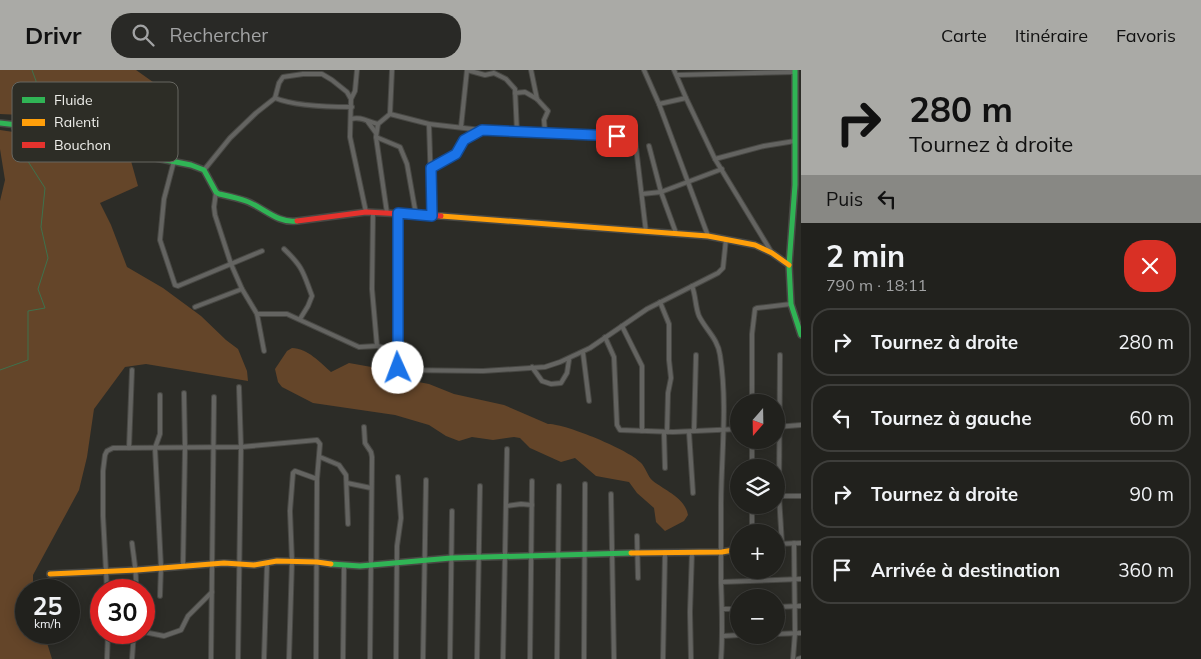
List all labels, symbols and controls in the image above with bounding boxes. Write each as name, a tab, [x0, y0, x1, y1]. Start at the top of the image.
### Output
search box	[111, 13, 461, 58]
text: Drivr	[25, 20, 81, 50]
icon: search	[129, 21, 157, 49]
text: Rechercher	[169, 23, 268, 47]
text: Carte	[941, 24, 987, 47]
text: Itinéraire	[1015, 24, 1088, 47]
text: Favoris	[1116, 24, 1176, 47]
legend	[12, 82, 178, 162]
text: 280 m	[909, 87, 1013, 131]
icon: right	[826, 90, 891, 155]
text: Fluide	[54, 91, 93, 109]
text: Ralenti	[54, 113, 99, 131]
pin	[596, 115, 638, 157]
icon: arrive	[603, 122, 631, 150]
text: Tournez à droite	[909, 130, 1073, 158]
text: Bouchon	[54, 136, 111, 154]
icon: left	[873, 185, 901, 213]
text: Puis	[826, 187, 863, 211]
text: 2 min	[826, 237, 905, 275]
button: close	[1124, 240, 1176, 292]
text: 790 m · 18:11	[826, 275, 927, 295]
icon: right	[828, 328, 856, 356]
text: Tournez à droite	[871, 330, 1018, 354]
text: 280 m	[1118, 330, 1174, 354]
position arrow	[371, 341, 423, 393]
north arrow	[730, 394, 785, 449]
map controls	[730, 394, 785, 644]
icon: left	[828, 404, 856, 432]
text: Tournez à gauche	[871, 406, 1032, 430]
text: 60 m	[1130, 406, 1174, 430]
button: layers	[730, 459, 785, 514]
icon: right	[828, 480, 856, 508]
text: Tournez à droite	[871, 482, 1018, 506]
text: 90 m	[1130, 482, 1174, 506]
button: +	[730, 524, 785, 579]
icon: arrive	[828, 556, 856, 584]
text: Arrivée à destination	[871, 558, 1060, 582]
text: 360 m	[1118, 558, 1174, 582]
speed limit sign: 30	[90, 579, 155, 644]
button: −	[730, 589, 785, 644]
text: 25	[32, 590, 63, 621]
text: km/h	[34, 616, 61, 631]

